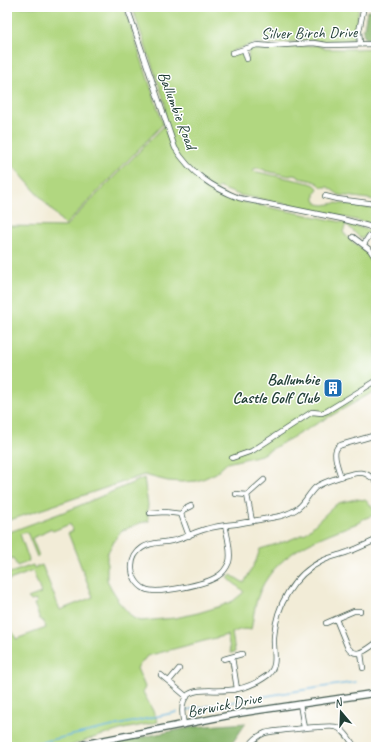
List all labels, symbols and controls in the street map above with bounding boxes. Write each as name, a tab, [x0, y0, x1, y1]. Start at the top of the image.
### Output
street label: Silver Birch Drive	[261, 22, 359, 44]
street label: Ballumbie Road	[153, 69, 202, 155]
place label: Ballumbie Castle Golf Club	[232, 370, 321, 408]
building icon: Ballumbie Castle Golf Club	[322, 377, 344, 399]
street label: Berwick Drive	[186, 688, 265, 722]
north arrow	[321, 692, 361, 732]
text: N	[332, 694, 345, 710]

